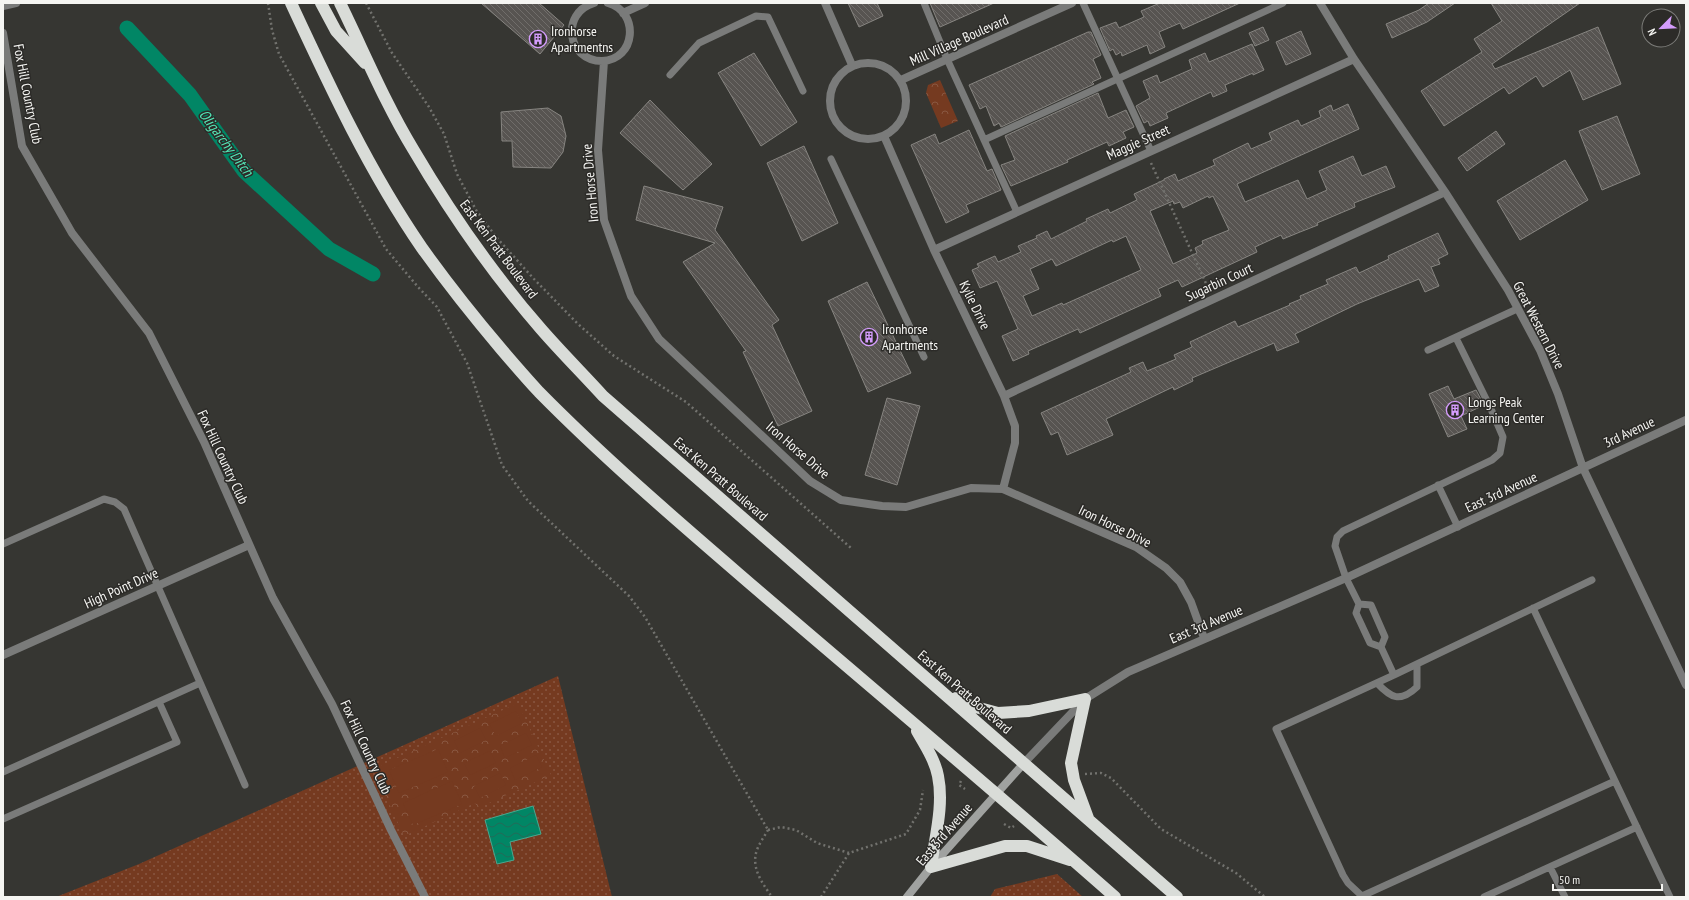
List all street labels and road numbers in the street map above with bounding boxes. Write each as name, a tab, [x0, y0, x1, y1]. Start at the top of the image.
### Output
street label: Mill Village Boulevard	[907, 10, 1011, 70]
street label: Fox Hill Country Club	[9, 42, 47, 146]
street label: Maggie Street	[1104, 120, 1173, 164]
street label: Iron Horse Drive	[578, 143, 602, 223]
street label: East Ken Pratt Boulevard	[456, 196, 542, 302]
street label: Sugarbin Court	[1183, 259, 1256, 305]
street label: Kylie Drive	[955, 278, 995, 333]
street label: Great Western Drive	[1509, 278, 1569, 372]
street label: Fox Hill Country Club	[193, 407, 253, 507]
street label: 3rd Avenue	[1601, 412, 1658, 452]
street label: Iron Horse Drive	[762, 417, 834, 483]
street label: East Ken Pratt Boulevard	[670, 433, 772, 525]
street label: East 3rd Avenue	[1462, 467, 1540, 517]
street label: Iron Horse Drive	[1076, 501, 1154, 551]
street label: High Point Drive	[81, 564, 161, 612]
street label: East 3rd Avenue	[1167, 601, 1245, 647]
street label: East Ken Pratt Boulevard	[914, 646, 1016, 738]
street label: Fox Hill Country Club	[336, 697, 396, 797]
street label: East 3rd Avenue	[912, 799, 976, 869]

